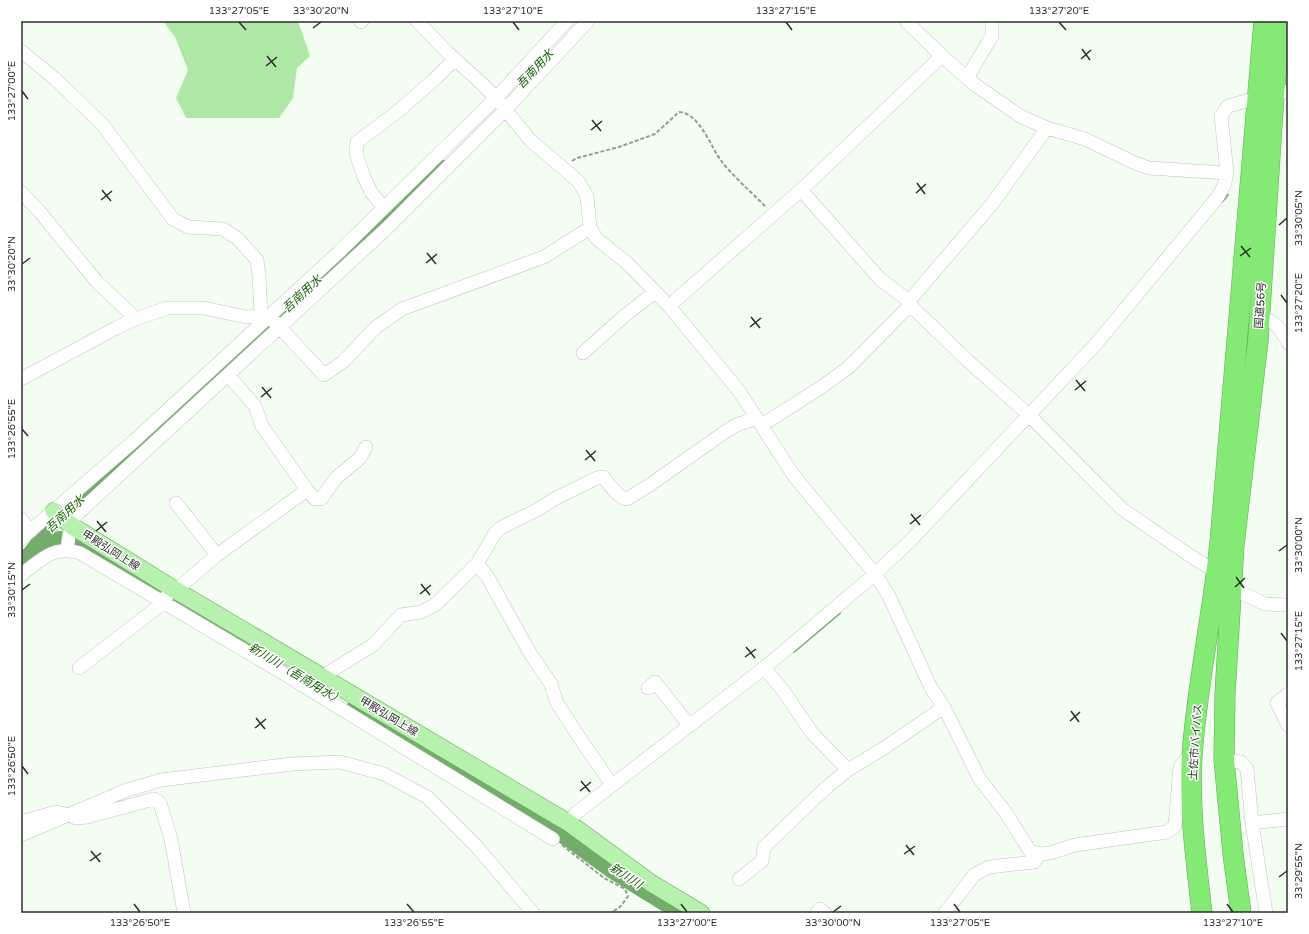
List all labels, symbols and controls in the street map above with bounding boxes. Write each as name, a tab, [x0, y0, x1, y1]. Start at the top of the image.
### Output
text: 133°27'05"E	[209, 5, 269, 17]
text: 33°30'20"N	[293, 5, 349, 17]
text: 133°27'10"E	[483, 5, 543, 17]
text: 133°27'15"E	[756, 5, 816, 17]
text: 133°27'20"E	[1029, 5, 1089, 17]
water label: 吾南用水	[514, 45, 558, 91]
text: 133°27'00"E	[6, 61, 18, 121]
text: 33°30'05"N	[1293, 190, 1305, 246]
text: 33°30'20"N	[6, 236, 18, 292]
water label: 吾南用水	[280, 271, 326, 315]
text: 133°27'20"E	[1293, 273, 1305, 333]
street label: 国道56号	[1252, 281, 1269, 329]
text: 133°26'55"E	[6, 399, 18, 459]
water label: 吾南用水	[43, 491, 89, 535]
text: 33°30'00"N	[1293, 517, 1305, 573]
street label: 甲殿弘岡上線	[79, 527, 142, 573]
text: 33°30'15"N	[6, 562, 18, 618]
text: 133°27'15"E	[1293, 611, 1305, 671]
water label: 新川川（吾南用水）	[246, 640, 346, 708]
street label: 甲殿弘岡上線	[357, 694, 420, 739]
street label: 土佐市バイパス	[1186, 703, 1205, 781]
text: 133°26'50"E	[6, 736, 18, 796]
text: 33°29'55"N	[1293, 843, 1305, 899]
water label: 新川川	[607, 860, 647, 893]
text: 133°26'50"E	[110, 917, 170, 929]
text: 133°26'55"E	[384, 917, 444, 929]
text: 133°27'00"E	[657, 917, 717, 929]
text: 33°30'00"N	[805, 917, 861, 929]
text: 133°27'05"E	[930, 917, 990, 929]
text: 133°27'10"E	[1203, 917, 1263, 929]

